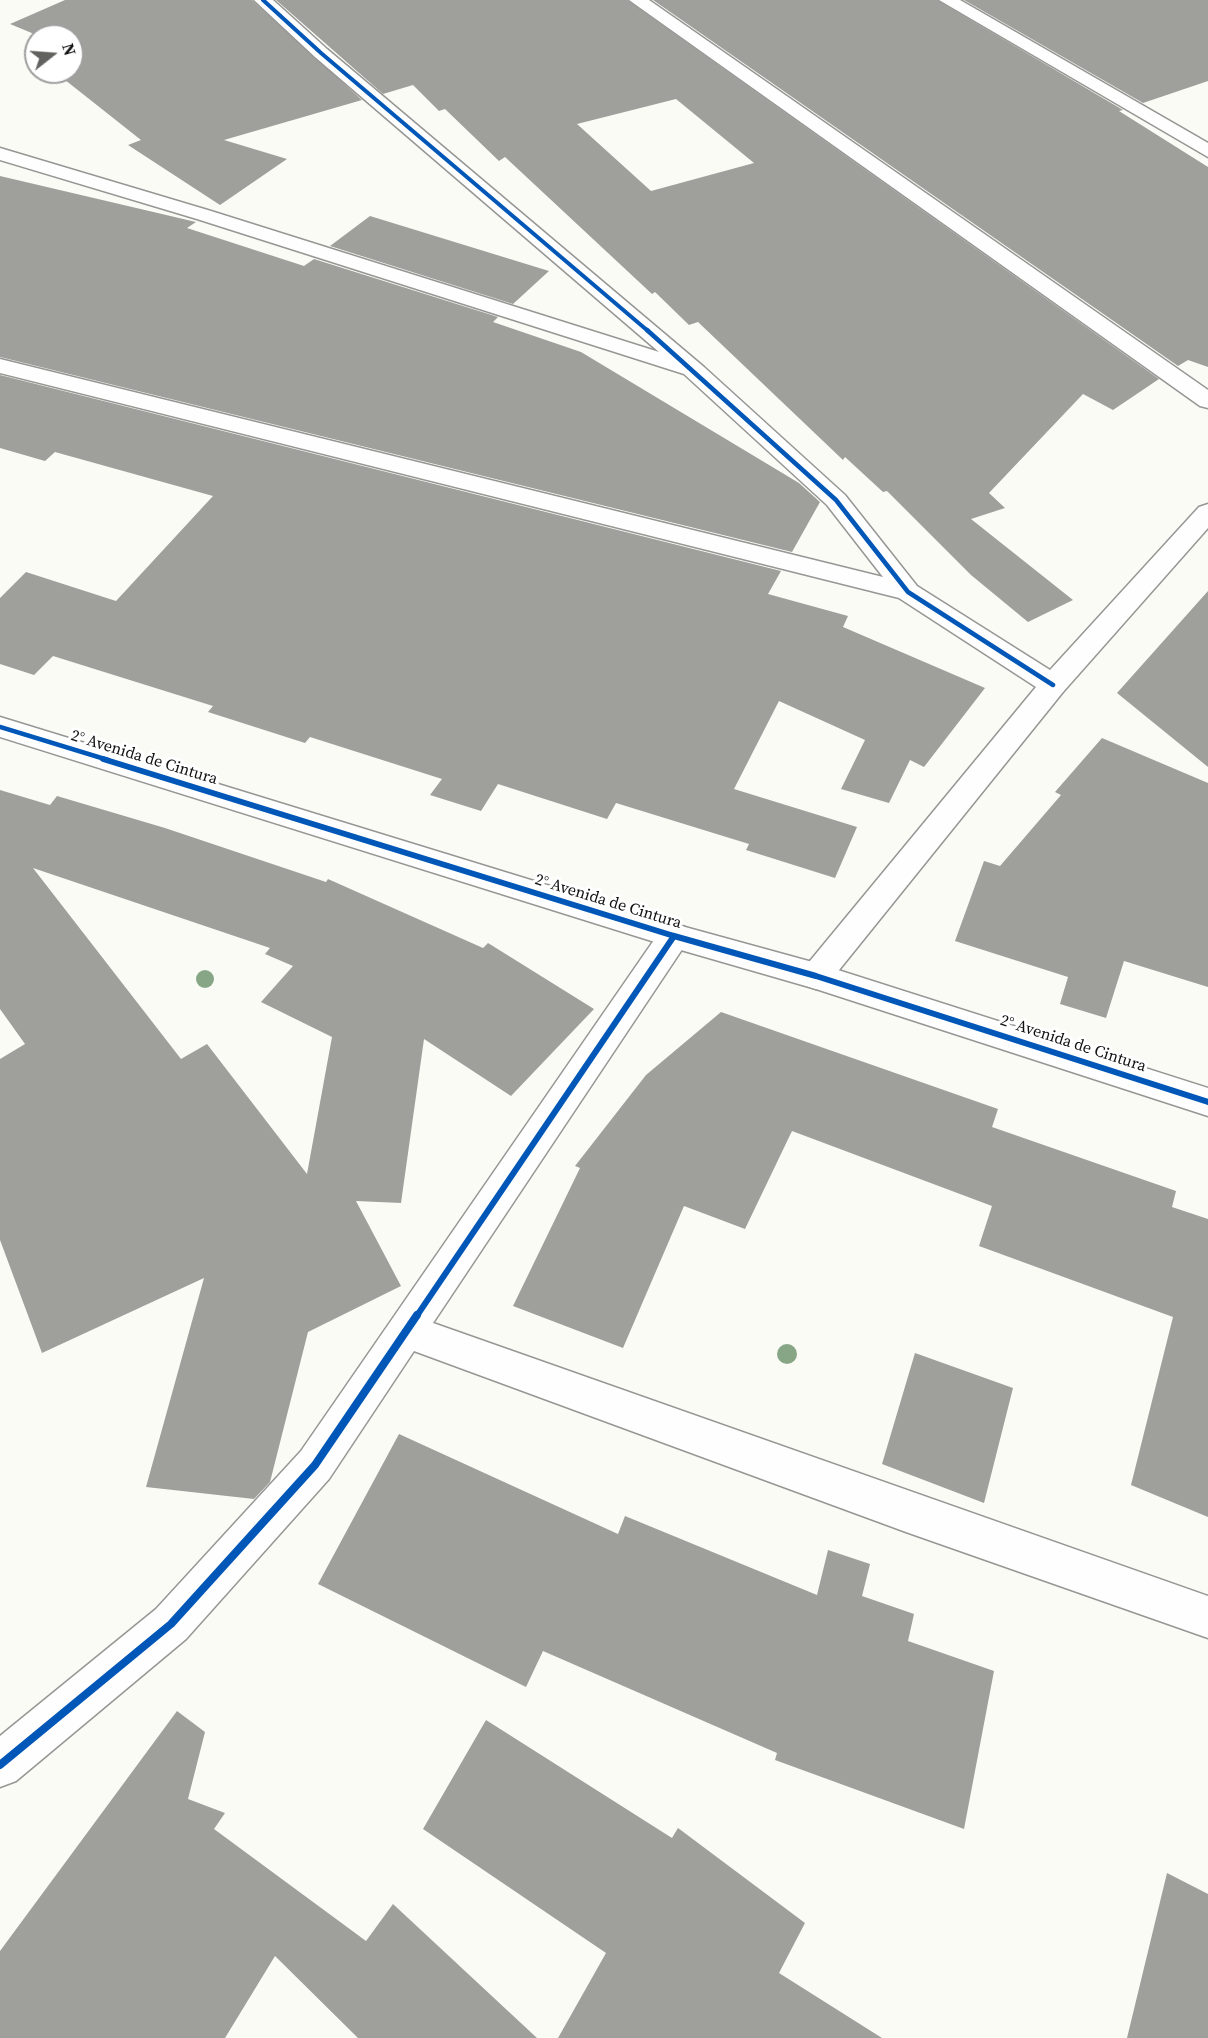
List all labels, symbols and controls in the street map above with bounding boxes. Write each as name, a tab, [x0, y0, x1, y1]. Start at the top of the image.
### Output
north arrow	[24, 24, 84, 84]
text: N	[57, 41, 82, 58]
street label: 2° Avenida de Cintura	[68, 727, 220, 789]
street label: 2° Avenida de Cintura	[532, 871, 684, 933]
street label: 2° Avenida de Cintura	[998, 1011, 1148, 1077]

